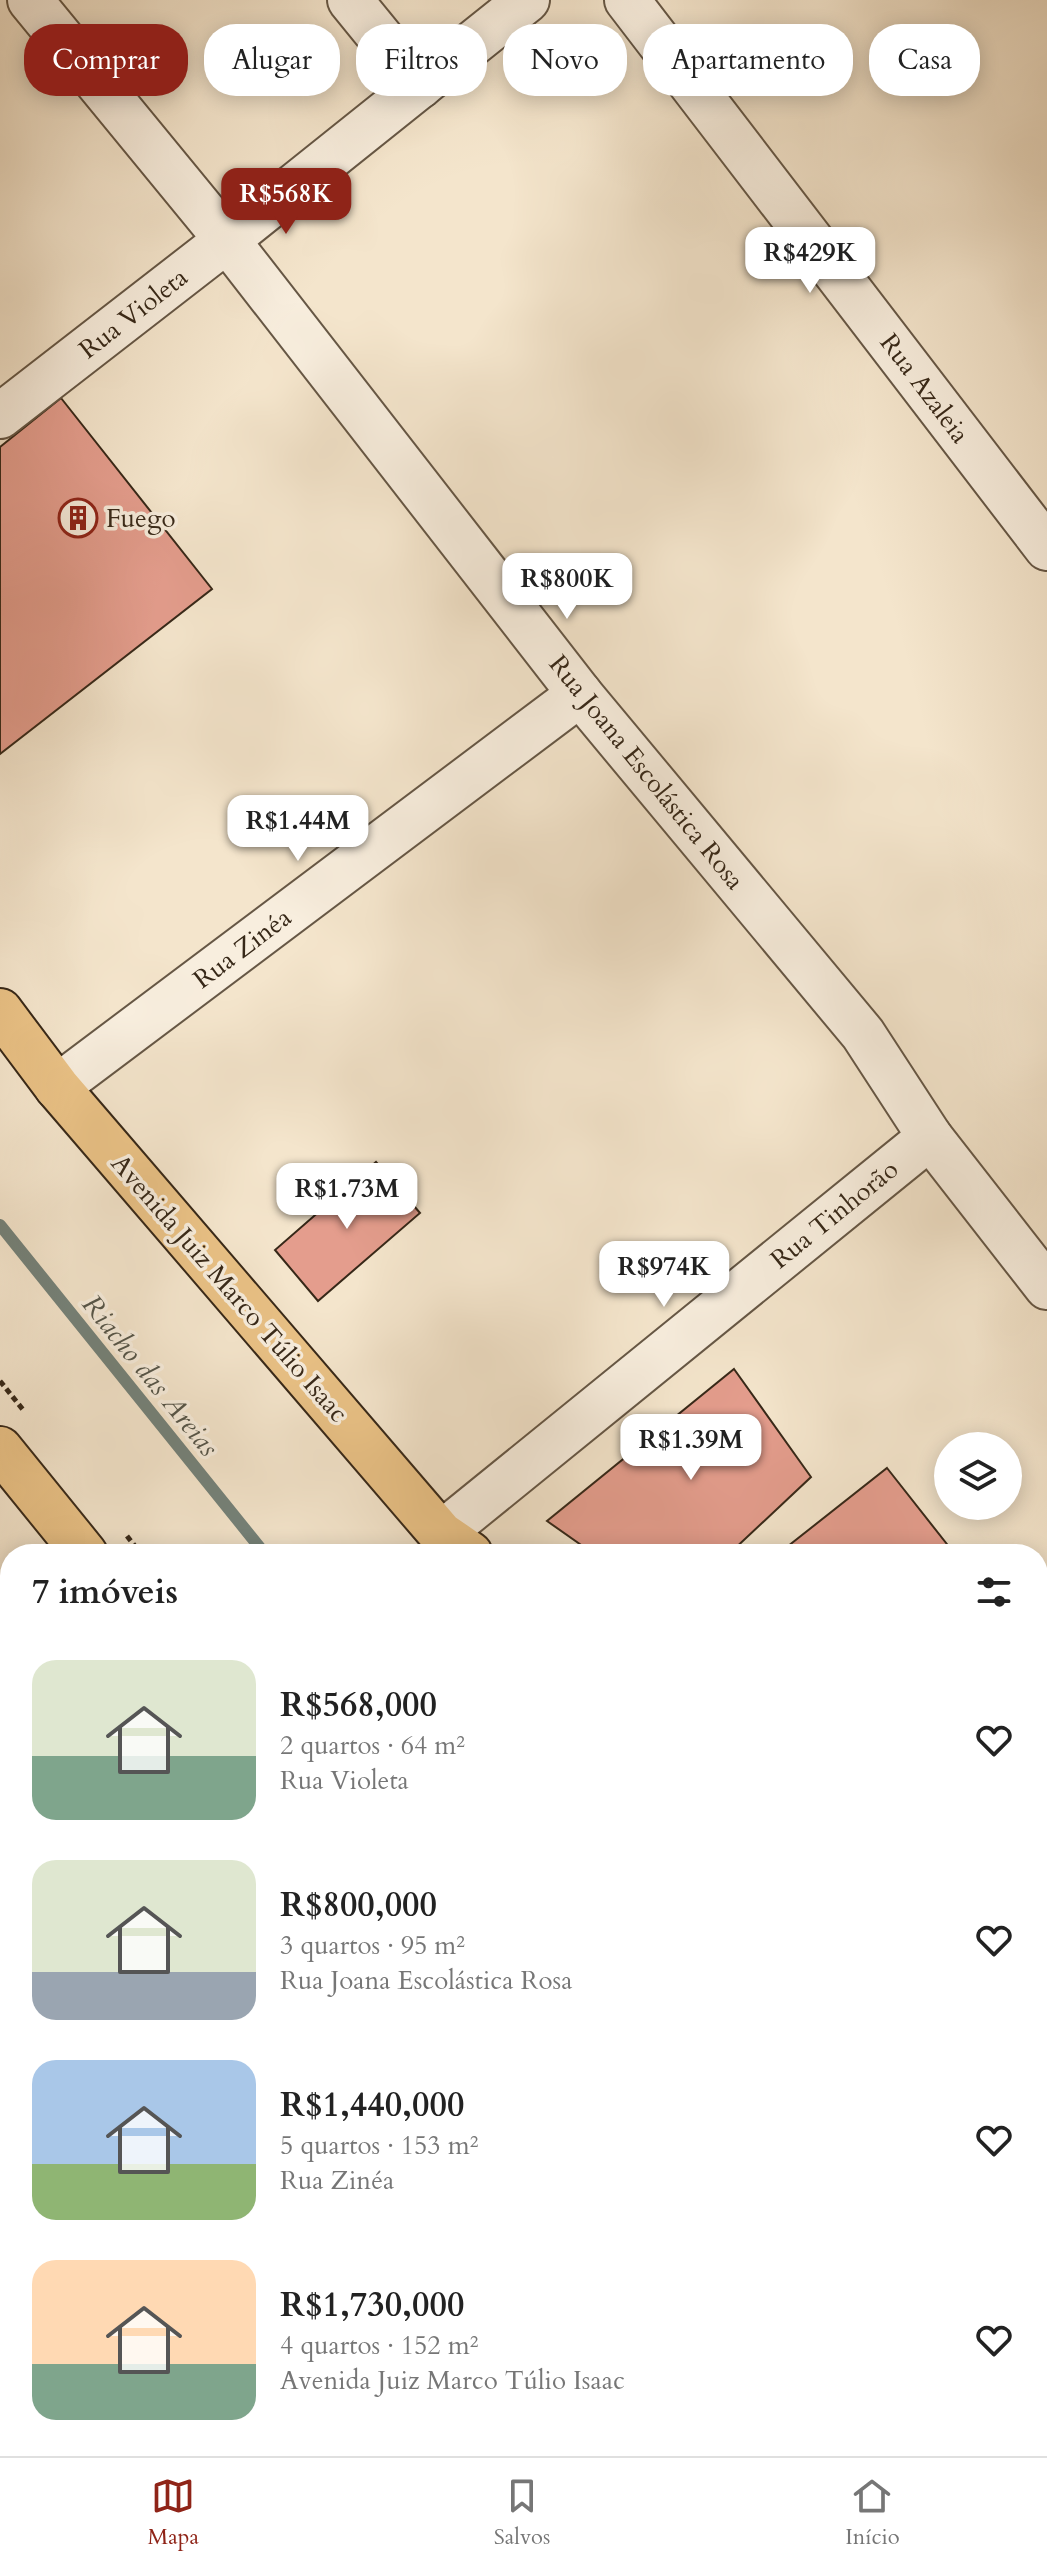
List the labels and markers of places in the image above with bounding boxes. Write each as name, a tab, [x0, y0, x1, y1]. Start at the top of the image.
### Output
pin: R$568K	[221, 168, 351, 236]
pin: R$429K	[745, 227, 875, 295]
building icon: Fuego	[57, 497, 99, 539]
place label: Fuego	[106, 501, 176, 536]
pin: R$800K	[502, 553, 632, 621]
pin: R$1.44M	[224, 795, 372, 863]
pin: R$1.73M	[273, 1163, 421, 1231]
pin: R$974K	[599, 1241, 729, 1309]
pin: R$1.39M	[617, 1414, 765, 1482]

